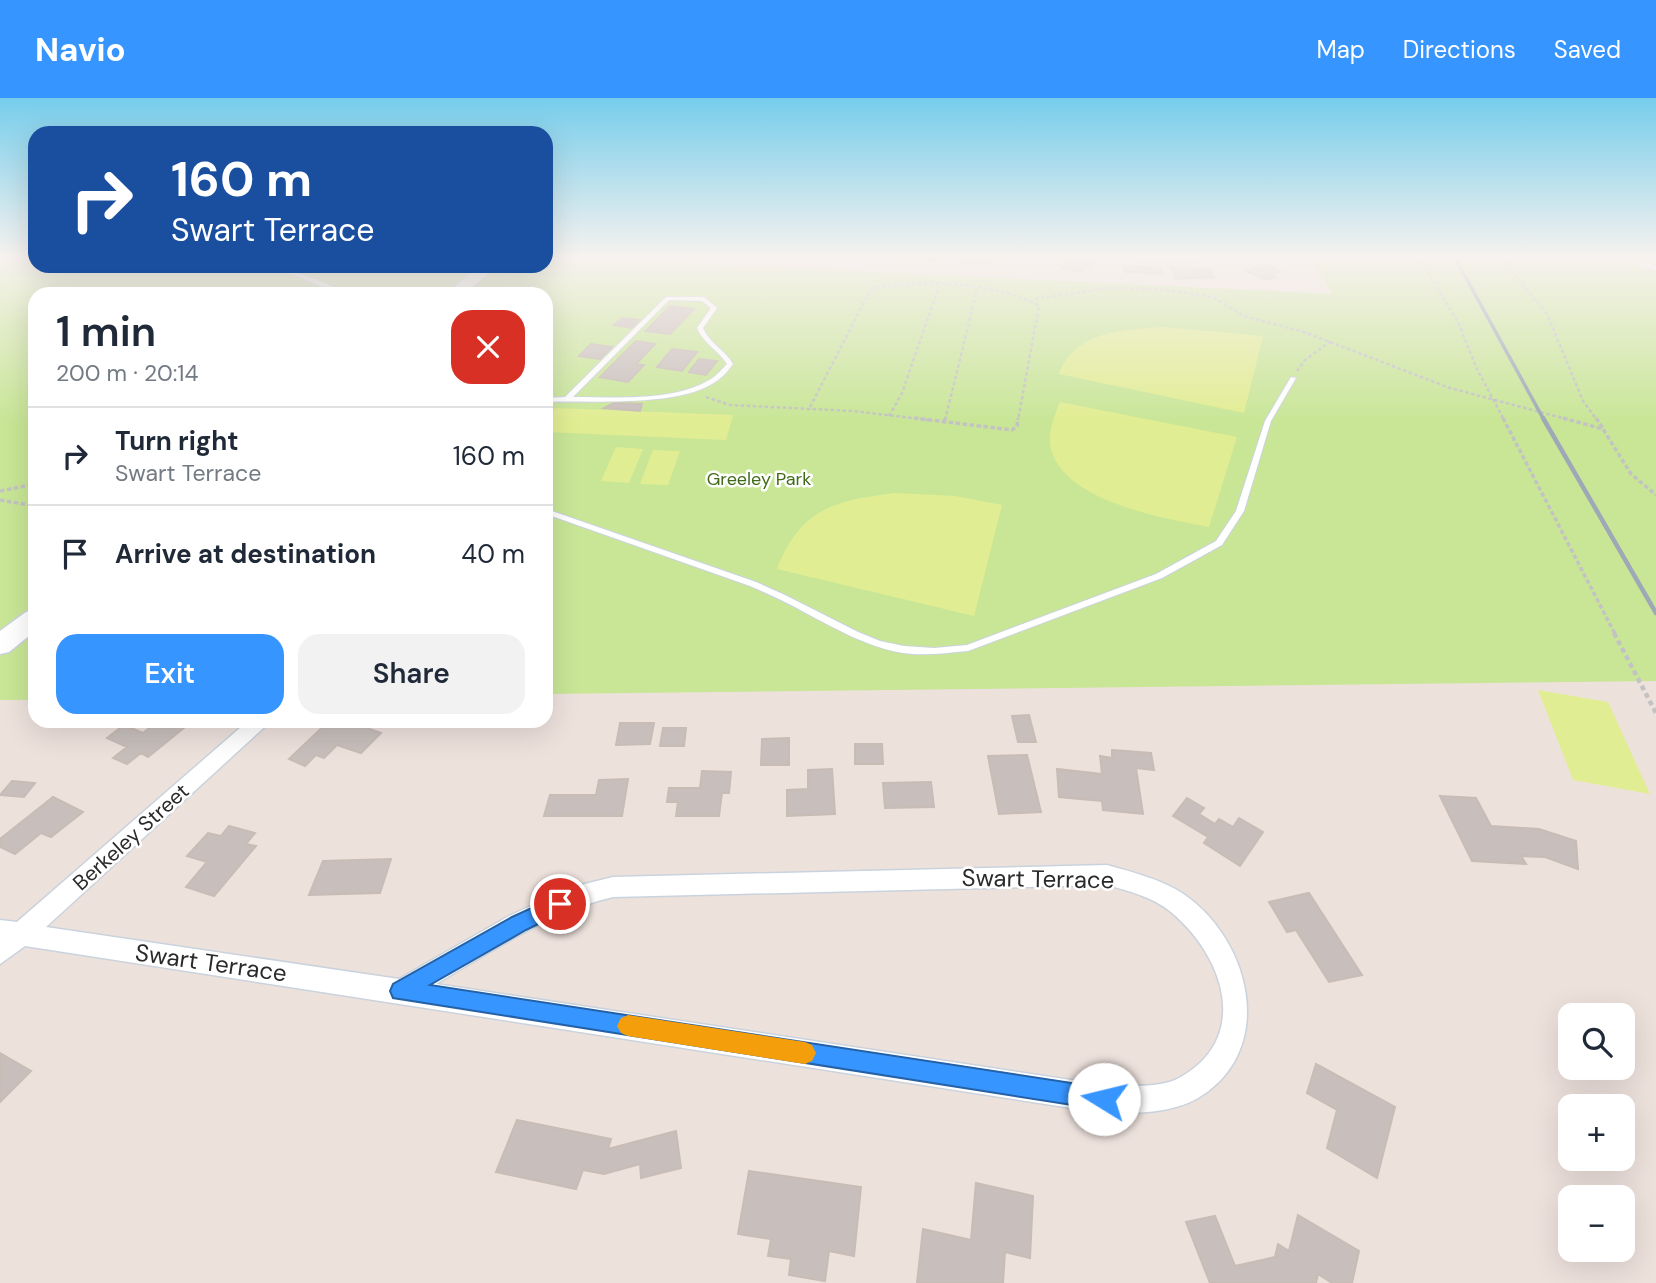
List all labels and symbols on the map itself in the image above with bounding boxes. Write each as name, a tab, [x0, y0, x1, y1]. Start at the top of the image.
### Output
park label: Greeley Park	[707, 467, 811, 491]
street label: Berkeley Street	[67, 777, 195, 897]
street label: Swart Terrace	[961, 862, 1115, 895]
pin	[530, 874, 590, 934]
street label: Swart Terrace	[133, 937, 289, 988]
position arrow	[1067, 1062, 1141, 1136]

